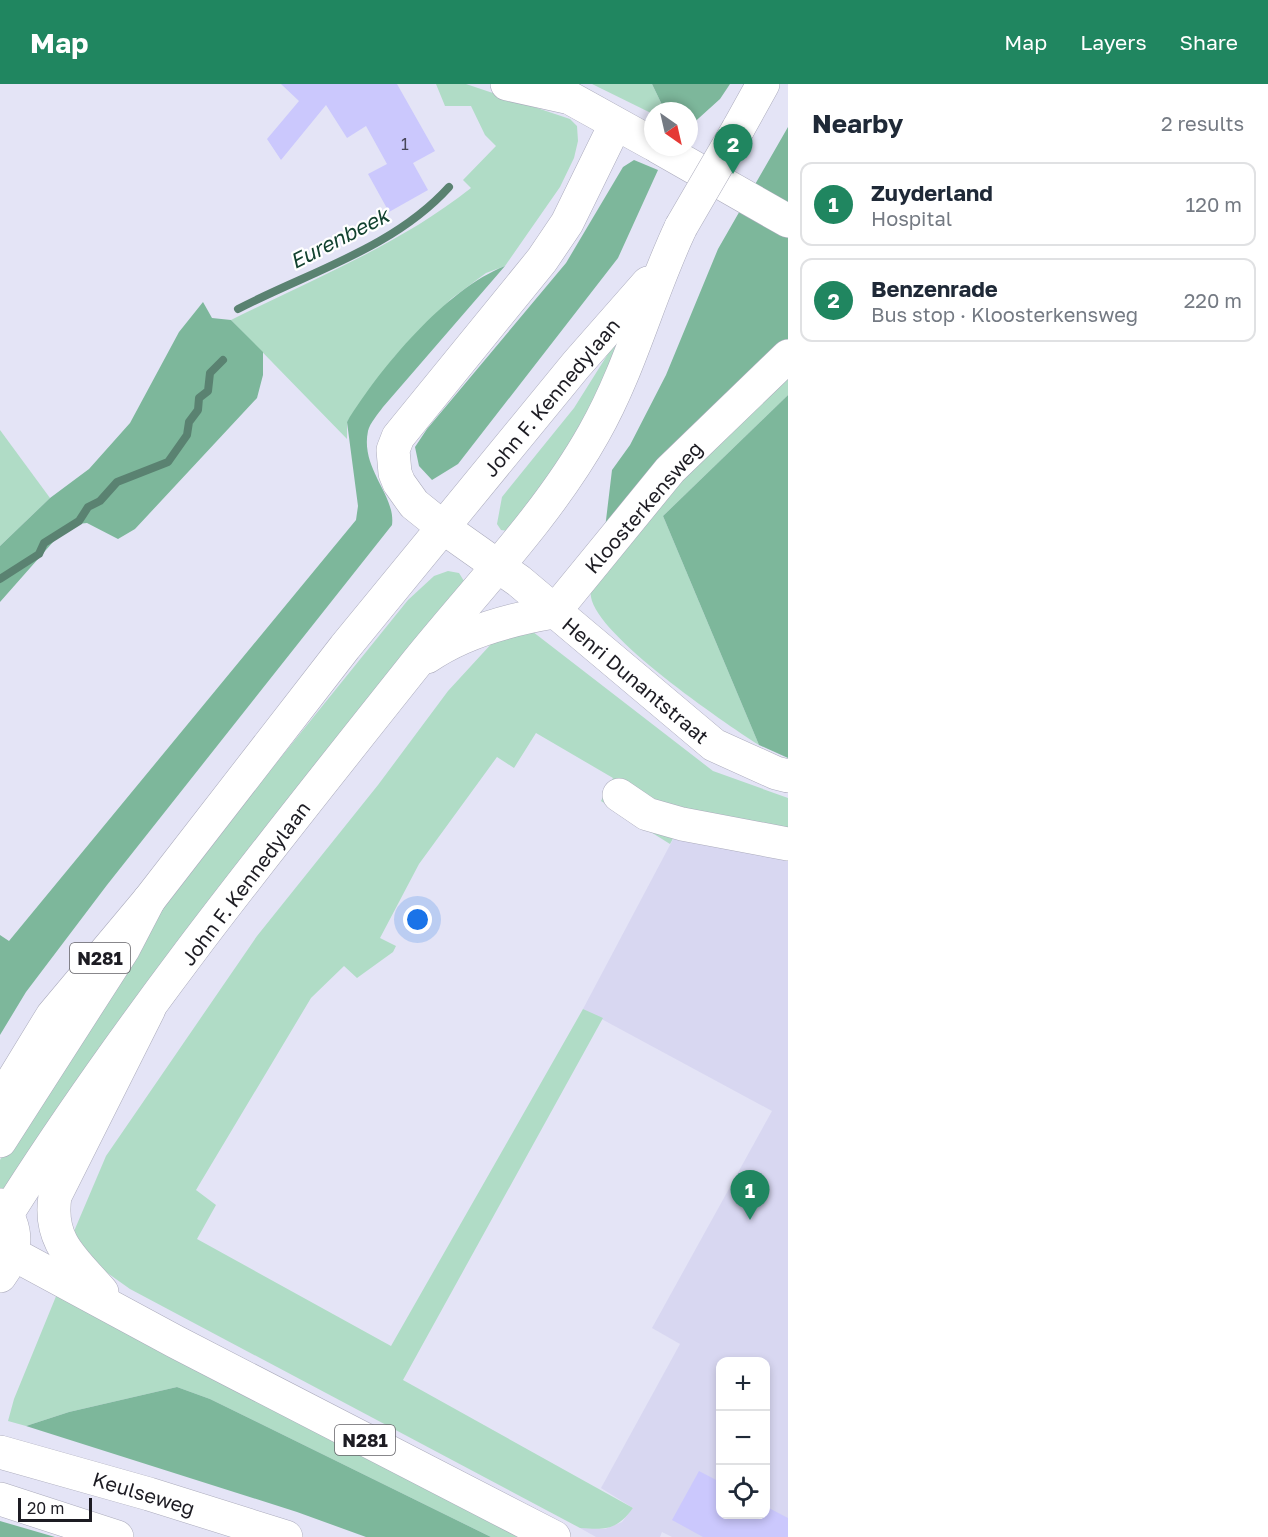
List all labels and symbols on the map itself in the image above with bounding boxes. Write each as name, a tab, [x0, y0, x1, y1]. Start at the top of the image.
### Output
north arrow	[644, 102, 698, 156]
pin: 2	[714, 124, 752, 174]
house number: 1	[401, 134, 409, 154]
water label: Eurenbeek	[285, 201, 395, 274]
street label: John F. Kennedylaan	[478, 313, 624, 481]
street label: Kloosterkensweg	[579, 436, 707, 578]
street label: Henri Dunantstraat	[558, 612, 714, 748]
street label: John F. Kennedylaan	[175, 796, 315, 970]
your location	[403, 905, 432, 934]
road number: N281	[70, 943, 130, 973]
pin: 1	[730, 1170, 770, 1220]
road number: N281	[335, 1425, 395, 1455]
street label: Keulseweg	[90, 1466, 198, 1520]
scale bar	[18, 1495, 92, 1522]

